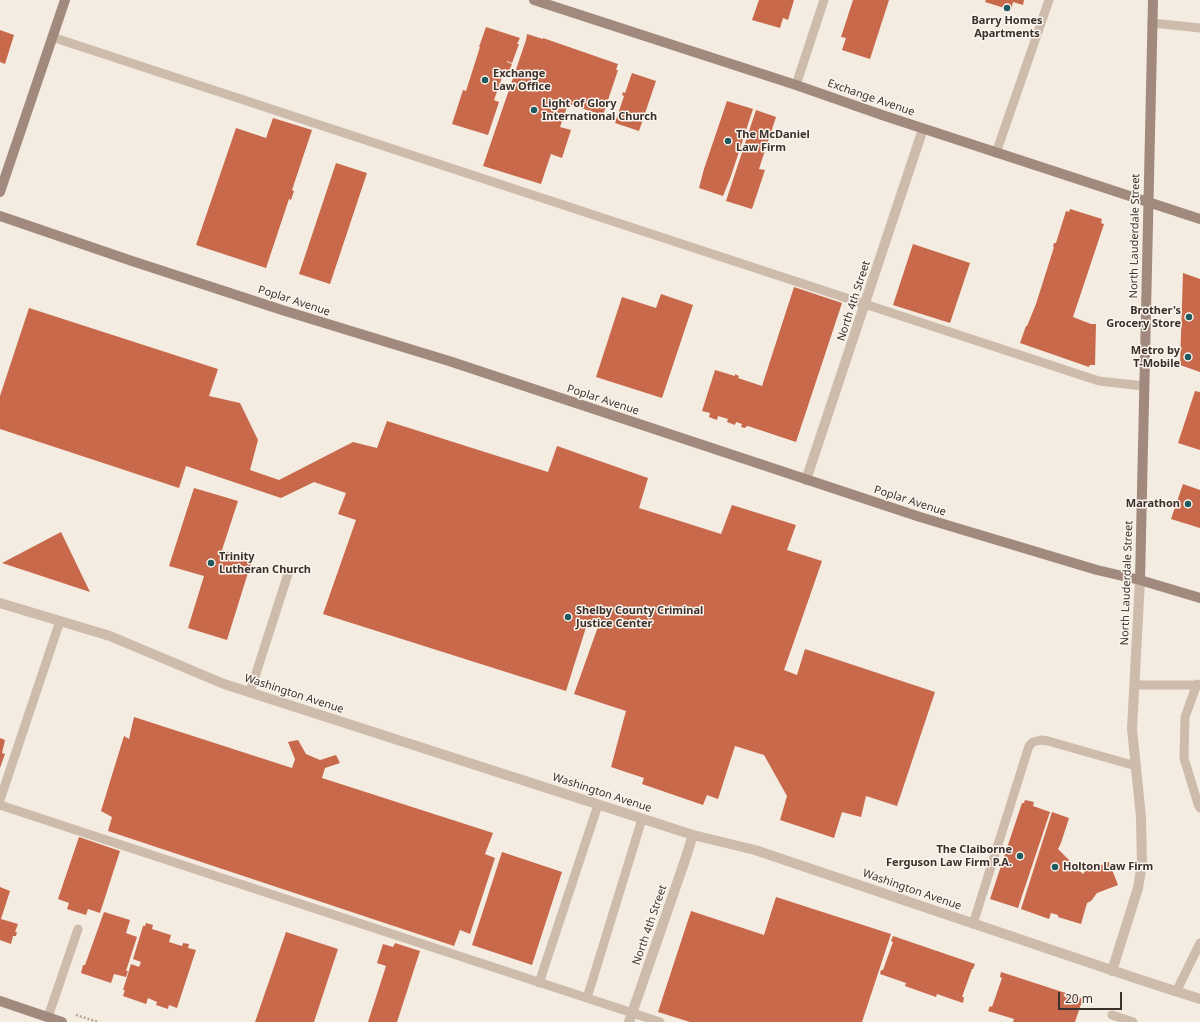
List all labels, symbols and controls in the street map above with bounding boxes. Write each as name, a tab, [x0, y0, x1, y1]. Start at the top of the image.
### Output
marker: Barry Homes Apartments	[1002, 3, 1012, 13]
place label: Barry Homes Apartments	[972, 14, 1042, 40]
place label: Exchange Law Office	[493, 67, 551, 93]
marker: Exchange Law Office	[480, 75, 490, 85]
street label: Exchange Avenue	[826, 77, 916, 119]
place label: Light of Glory International Church	[542, 97, 657, 123]
marker: Light of Glory International Church	[529, 105, 539, 115]
place label: The McDaniel Law Firm	[736, 128, 810, 154]
marker: The McDaniel Law Firm	[723, 136, 733, 146]
street label: North Lauderdale Street	[1127, 174, 1143, 298]
street label: North 4th Street	[835, 259, 873, 343]
street label: Poplar Avenue	[256, 283, 332, 319]
place label: Brother's Grocery Store	[1106, 304, 1181, 330]
marker: Brother's Grocery Store	[1184, 312, 1194, 322]
place label: Metro by T-Mobile	[1131, 344, 1180, 370]
marker: Metro by T-Mobile	[1183, 352, 1193, 362]
street label: Poplar Avenue	[565, 382, 641, 418]
street label: Poplar Avenue	[872, 483, 948, 519]
place label: Marathon	[1126, 497, 1180, 511]
marker: Marathon	[1183, 499, 1193, 509]
street label: North Lauderdale Street	[1118, 520, 1136, 646]
place label: Trinity Lutheran Church	[219, 550, 311, 576]
marker: Trinity Lutheran Church	[206, 558, 216, 568]
place label: Shelby County Criminal Justice Center	[576, 604, 703, 630]
marker: Shelby County Criminal Justice Center	[563, 612, 573, 622]
street label: Washington Avenue	[243, 672, 345, 716]
street label: Washington Avenue	[551, 771, 653, 815]
place label: The Claiborne Ferguson Law Firm P.A.	[886, 843, 1012, 869]
marker: The Claiborne Ferguson Law Firm P.A.	[1015, 851, 1025, 861]
place label: Holton Law Firm	[1063, 860, 1153, 874]
marker: Holton Law Firm	[1050, 862, 1060, 872]
street label: Washington Avenue	[861, 867, 963, 913]
street label: North 4th Street	[630, 883, 670, 967]
scale bar	[1060, 984, 1124, 1010]
text: 20 m	[1065, 990, 1093, 1007]

